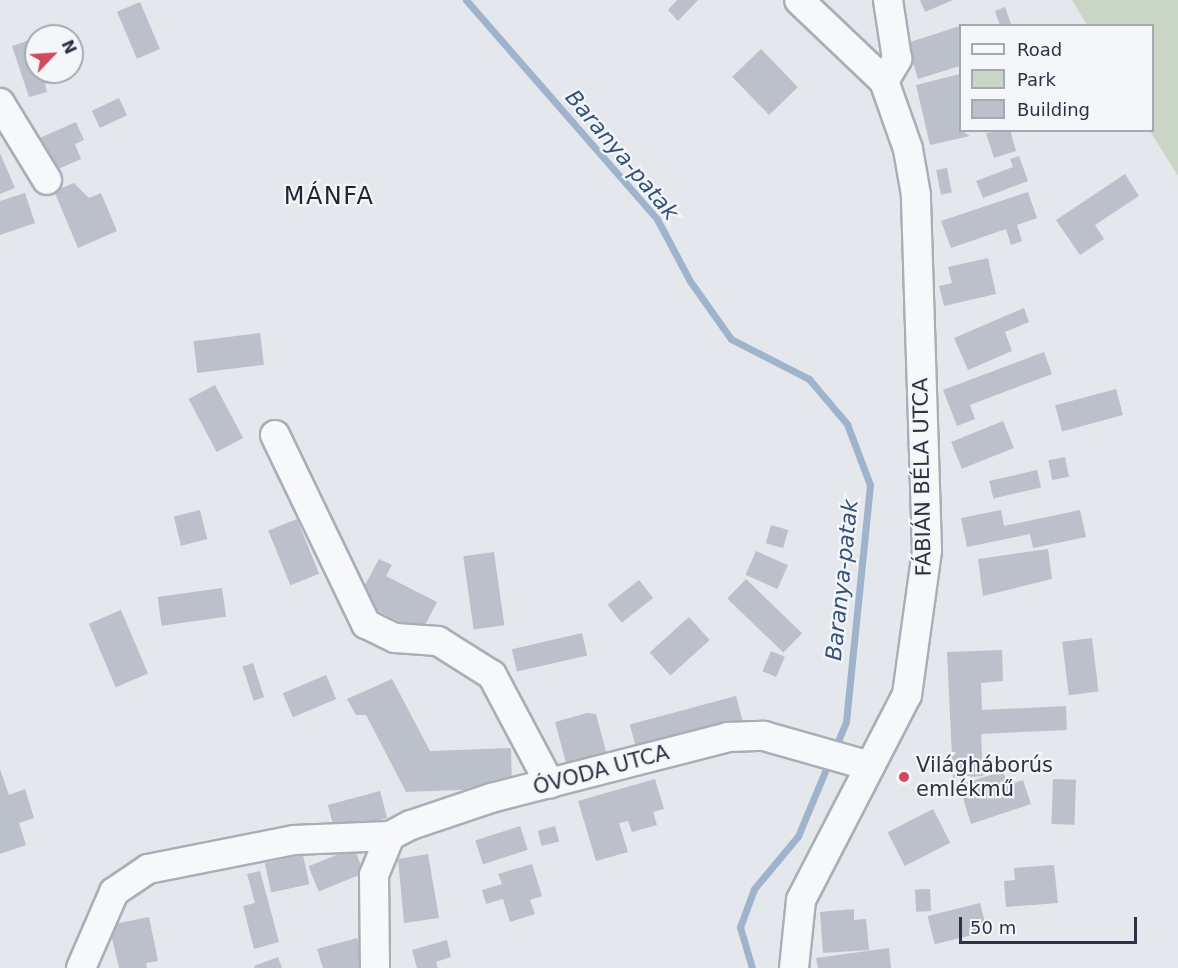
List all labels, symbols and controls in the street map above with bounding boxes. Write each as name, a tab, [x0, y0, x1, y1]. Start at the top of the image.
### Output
north arrow	[24, 24, 84, 84]
legend	[959, 24, 1154, 132]
text: N	[58, 37, 80, 57]
text: Road	[1017, 39, 1062, 60]
text: Park	[1017, 69, 1056, 90]
water label: Baranya-patak	[560, 85, 684, 225]
text: Building	[1017, 99, 1090, 120]
district label: MÁNFA	[284, 183, 374, 211]
street label: FÁBIÁN BÉLA UTCA	[908, 377, 936, 577]
water label: Baranya-patak	[820, 498, 864, 662]
street label: ÓVODA UTCA	[530, 740, 672, 800]
place label: Világháborús emlékmű	[916, 752, 1053, 802]
marker: Világháborús emlékmű	[897, 770, 911, 784]
scale bar	[962, 905, 1140, 943]
text: 50 m	[970, 917, 1016, 938]

